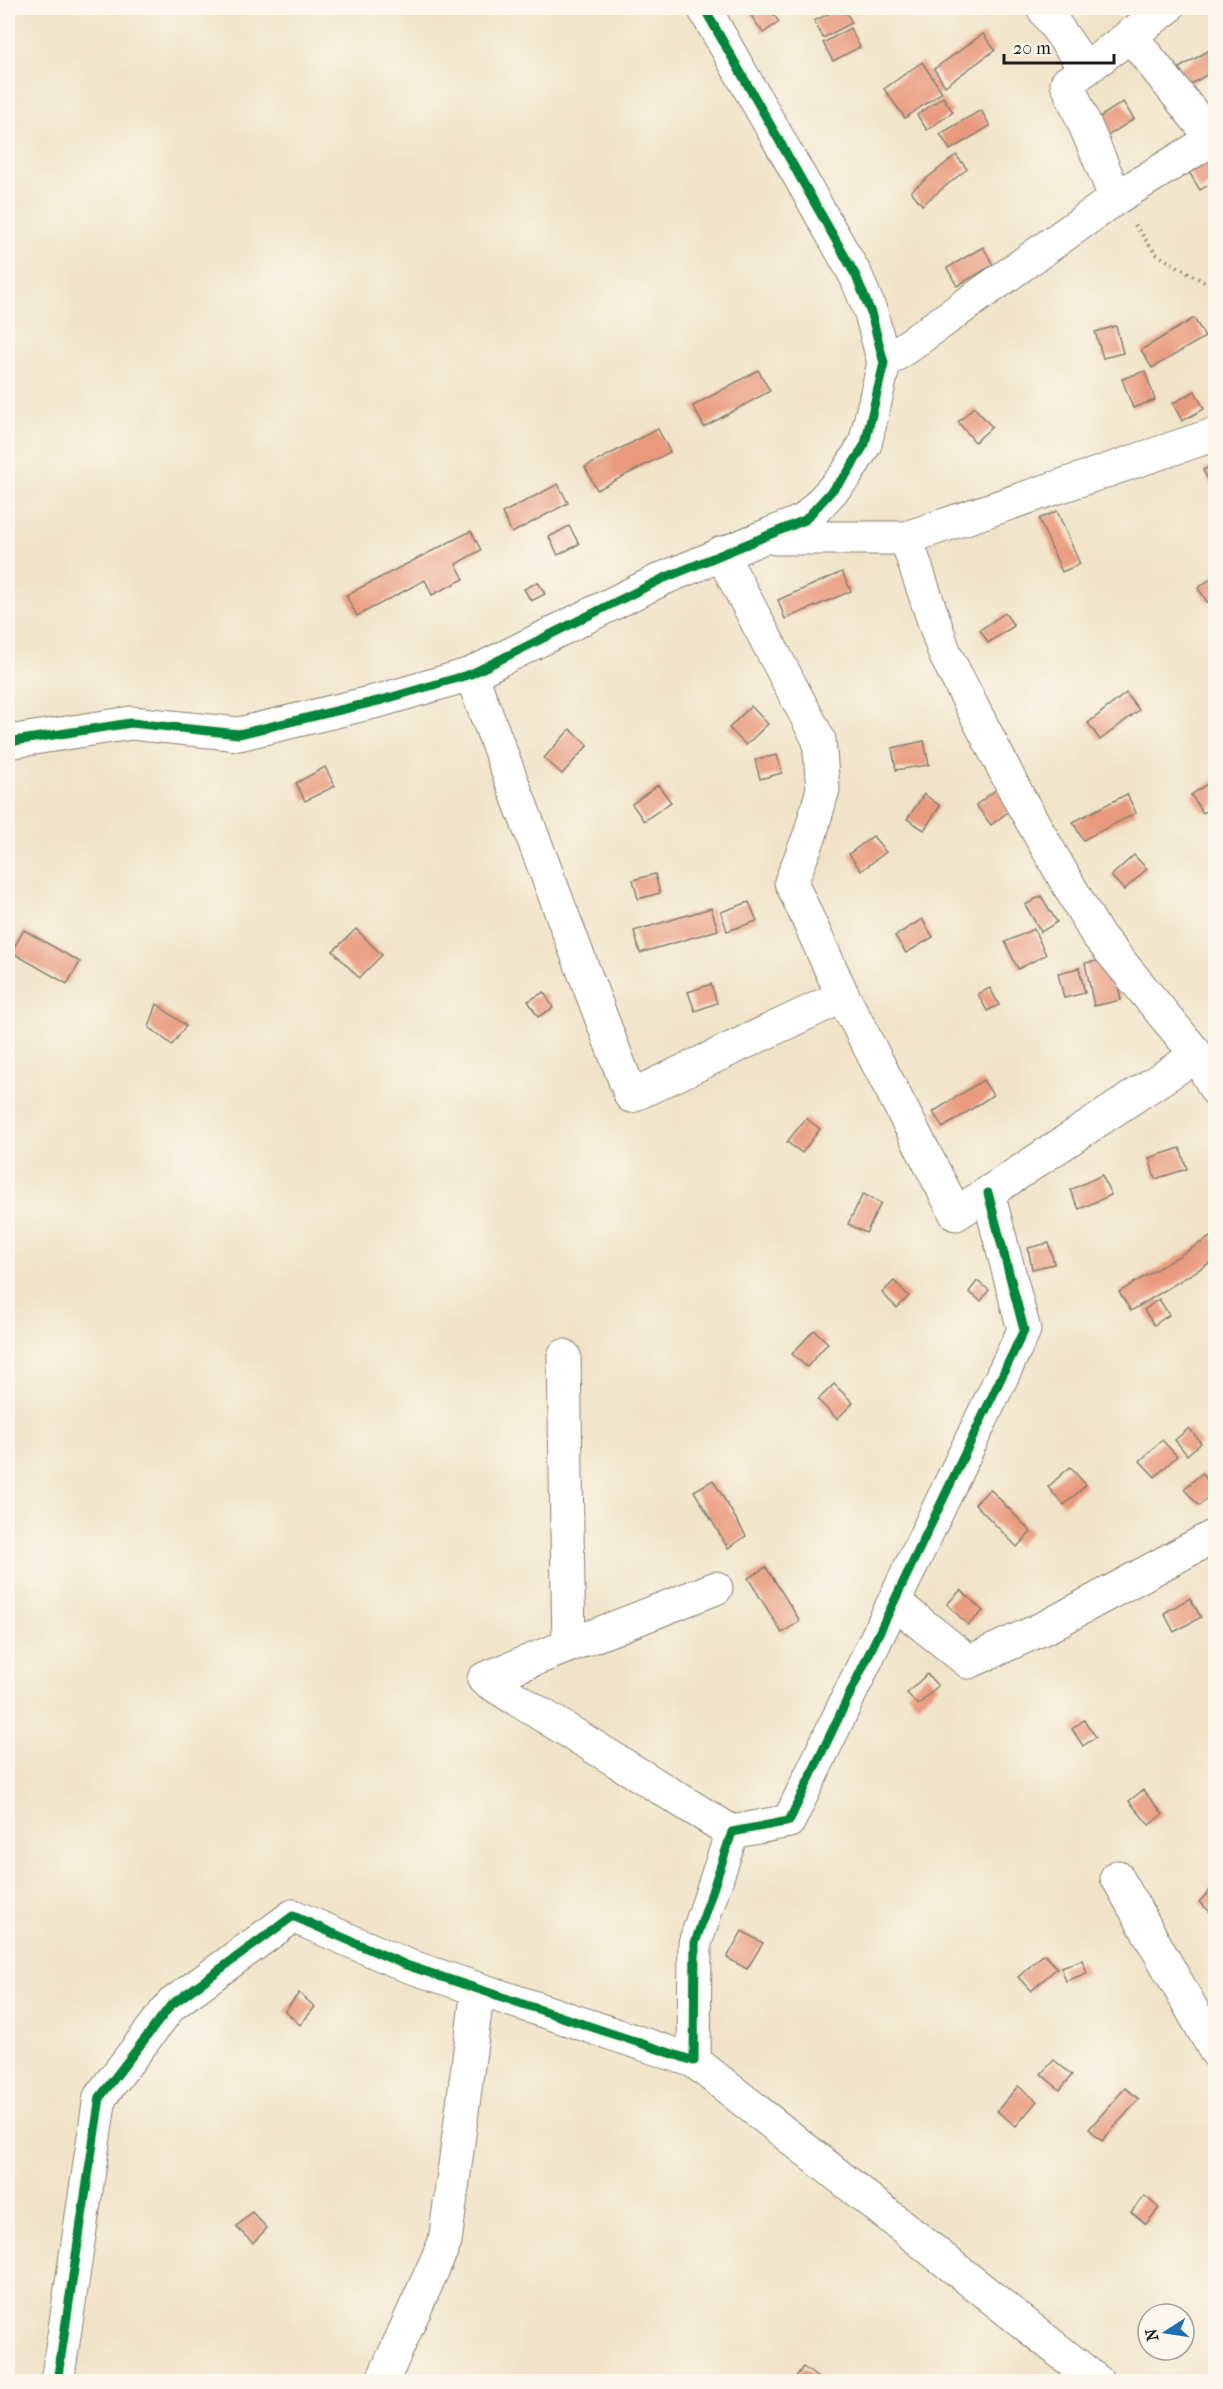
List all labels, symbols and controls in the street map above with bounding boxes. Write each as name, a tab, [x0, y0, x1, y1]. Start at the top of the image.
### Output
scale bar	[1004, 27, 1114, 65]
text: 20 m	[1013, 38, 1051, 59]
north arrow	[1136, 2302, 1196, 2362]
text: N	[1141, 2326, 1162, 2343]

